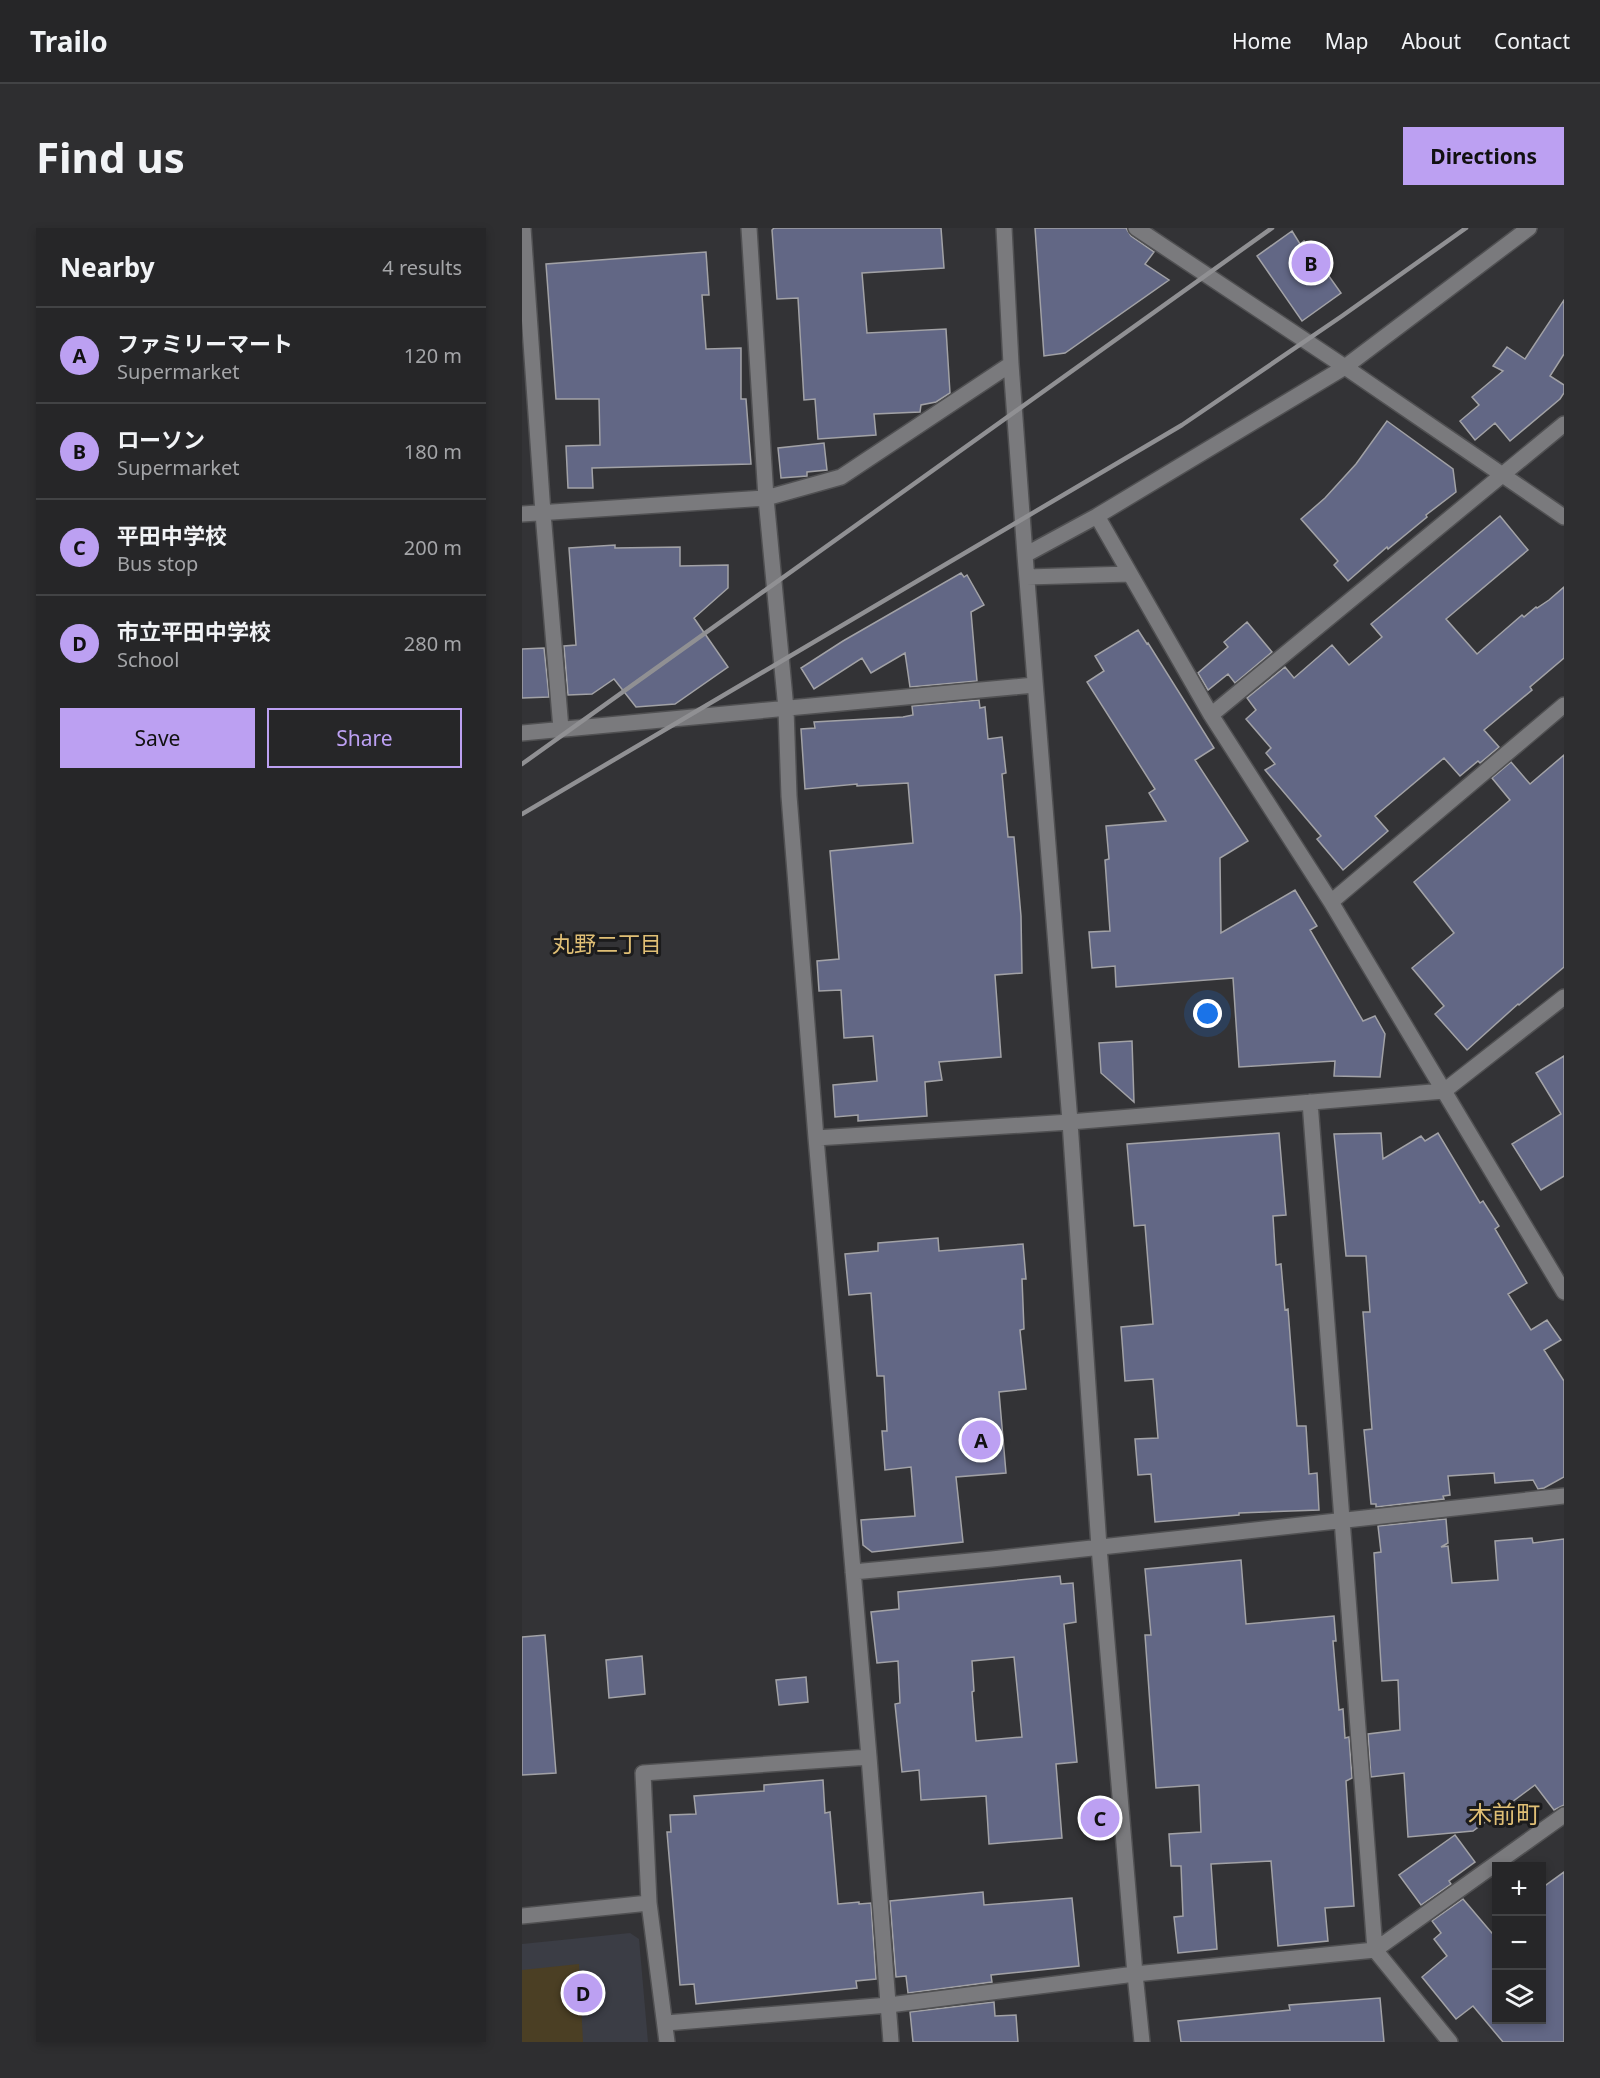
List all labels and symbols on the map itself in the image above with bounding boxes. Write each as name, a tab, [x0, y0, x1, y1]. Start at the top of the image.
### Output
pin: B	[1292, 240, 1330, 285]
district label: 丸野二丁目	[552, 928, 662, 958]
your location	[1193, 999, 1222, 1028]
pin: A	[962, 1418, 1000, 1462]
pin: C	[1080, 1796, 1120, 1840]
district label: 木前町	[1468, 1797, 1540, 1830]
pin: D	[564, 1970, 602, 2016]

